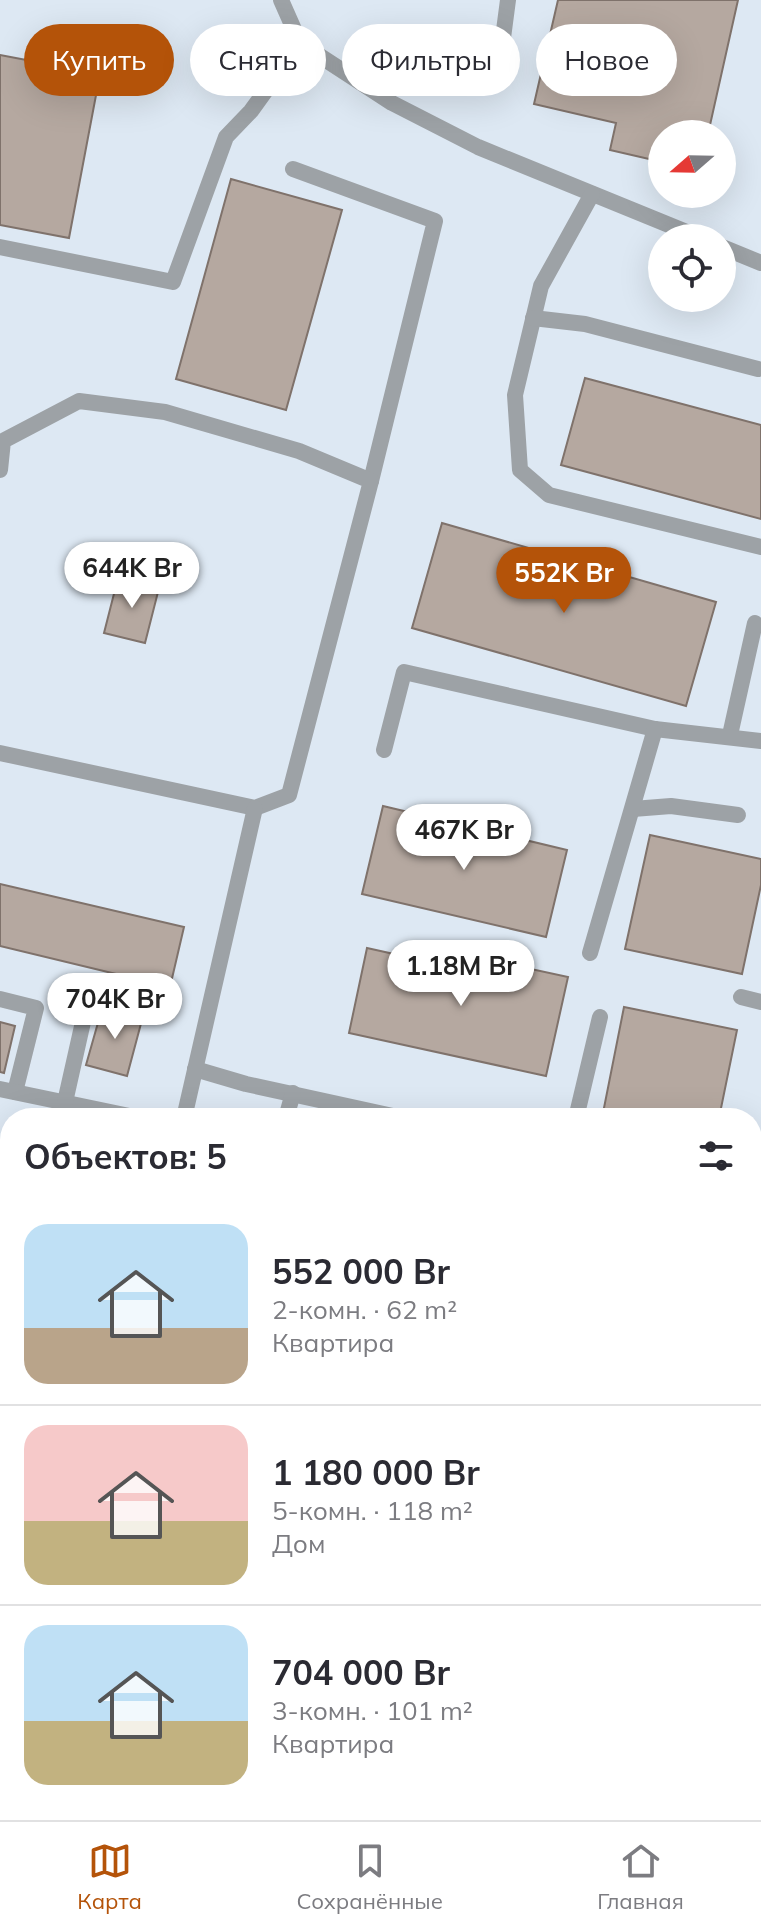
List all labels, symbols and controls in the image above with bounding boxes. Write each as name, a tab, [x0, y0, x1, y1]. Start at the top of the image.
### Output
chip: Купить	[24, 24, 174, 96]
chip: Снять	[190, 24, 326, 96]
chip: Фильтры	[342, 24, 520, 96]
chip: Новое	[536, 24, 677, 96]
north arrow	[648, 120, 736, 208]
map controls	[648, 120, 736, 312]
button: locate	[648, 224, 736, 312]
pin: 644K Br	[58, 542, 206, 610]
pin: 552K Br	[490, 547, 638, 615]
text: 644K Br	[82, 551, 182, 584]
text: 552K Br	[514, 556, 614, 589]
pin: 467K Br	[390, 804, 538, 872]
text: 467K Br	[414, 813, 514, 846]
pin: 1.18M Br	[378, 940, 544, 1008]
text: 1.18M Br	[405, 949, 517, 982]
pin: 704K Br	[41, 973, 189, 1041]
text: 704K Br	[65, 982, 165, 1015]
icon: filters	[694, 1134, 738, 1178]
text: Объектов: 5	[24, 1135, 227, 1178]
text: 552 000 Br	[272, 1250, 450, 1293]
icon: home	[88, 1256, 184, 1352]
text: 2-комн. · 62 m²	[272, 1293, 457, 1326]
text: Квартира	[272, 1326, 394, 1359]
text: 1 180 000 Br	[272, 1451, 480, 1494]
icon: home	[88, 1457, 184, 1553]
text: 5-комн. · 118 m²	[272, 1494, 473, 1527]
text: Дом	[272, 1527, 325, 1560]
text: 704 000 Br	[272, 1651, 450, 1694]
icon: home	[88, 1657, 184, 1753]
text: 3-комн. · 101 m²	[272, 1694, 473, 1727]
text: Квартира	[272, 1727, 394, 1760]
tab: Карта	[77, 1839, 142, 1915]
tab: Сохранённые	[296, 1839, 443, 1915]
tab: Главная	[597, 1839, 684, 1915]

